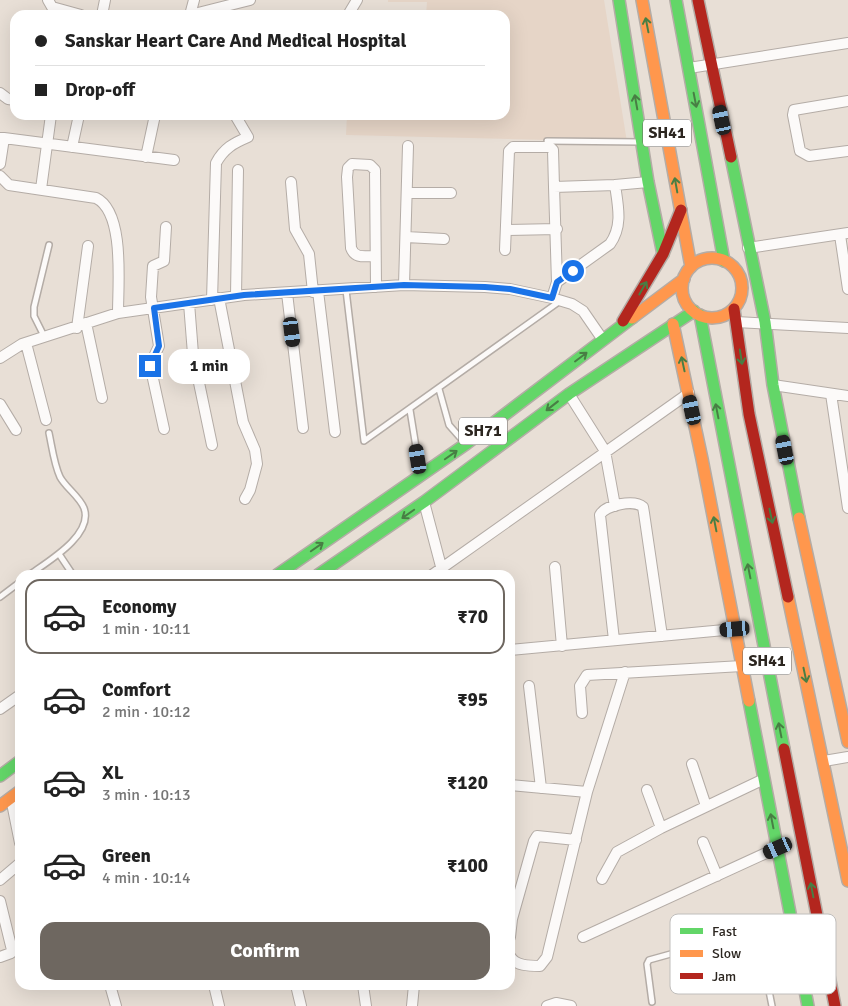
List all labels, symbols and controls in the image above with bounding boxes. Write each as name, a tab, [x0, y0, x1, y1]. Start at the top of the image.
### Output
one-way arrow	[642, 17, 652, 33]
text: Sanskar Heart Care And Medical Hospital	[65, 29, 406, 53]
text: Drop-off	[65, 78, 135, 102]
one-way arrow	[691, 91, 700, 107]
one-way arrow	[631, 95, 641, 111]
car	[711, 104, 732, 136]
road number: SH41	[643, 120, 691, 146]
one-way arrow	[671, 177, 681, 193]
route start	[562, 260, 584, 282]
one-way arrow	[639, 281, 649, 296]
car	[282, 316, 301, 348]
callout: 1 min	[168, 348, 250, 384]
one-way arrow	[736, 349, 746, 365]
one-way arrow	[574, 352, 587, 363]
route end	[139, 355, 161, 377]
text: 1 min	[190, 356, 228, 376]
one-way arrow	[678, 357, 687, 373]
car	[681, 394, 702, 426]
one-way arrow	[546, 401, 559, 412]
one-way arrow	[712, 404, 721, 420]
road number: SH71	[459, 418, 507, 444]
car	[774, 434, 795, 466]
car	[408, 443, 427, 475]
one-way arrow	[443, 450, 457, 460]
one-way arrow	[767, 508, 776, 524]
one-way arrow	[401, 509, 415, 519]
one-way arrow	[709, 516, 719, 532]
one-way arrow	[310, 542, 324, 552]
one-way arrow	[743, 563, 753, 579]
icon: car	[42, 594, 87, 639]
text: Economy	[102, 595, 176, 619]
text: ₹70	[457, 605, 488, 629]
text: 1 min · 10:11	[102, 619, 191, 639]
car	[719, 620, 750, 638]
road number: SH41	[743, 648, 791, 674]
one-way arrow	[801, 667, 810, 683]
icon: car	[42, 677, 87, 722]
text: Comfort	[102, 678, 171, 702]
text: ₹95	[457, 688, 488, 712]
text: 2 min · 10:12	[102, 702, 191, 722]
one-way arrow	[775, 723, 785, 739]
icon: car	[42, 760, 87, 805]
text: XL	[102, 761, 124, 785]
text: ₹120	[447, 771, 488, 795]
text: 3 min · 10:13	[102, 785, 191, 805]
one-way arrow	[767, 813, 777, 829]
car	[761, 835, 794, 861]
icon: car	[42, 843, 87, 888]
text: Green	[102, 844, 151, 868]
text: ₹100	[447, 854, 488, 878]
text: 4 min · 10:14	[102, 868, 191, 888]
one-way arrow	[807, 882, 816, 898]
legend	[670, 914, 836, 994]
button: Confirm	[40, 922, 490, 980]
text: Fast	[712, 923, 737, 940]
text: Slow	[712, 945, 741, 962]
text: Jam	[712, 968, 736, 985]

